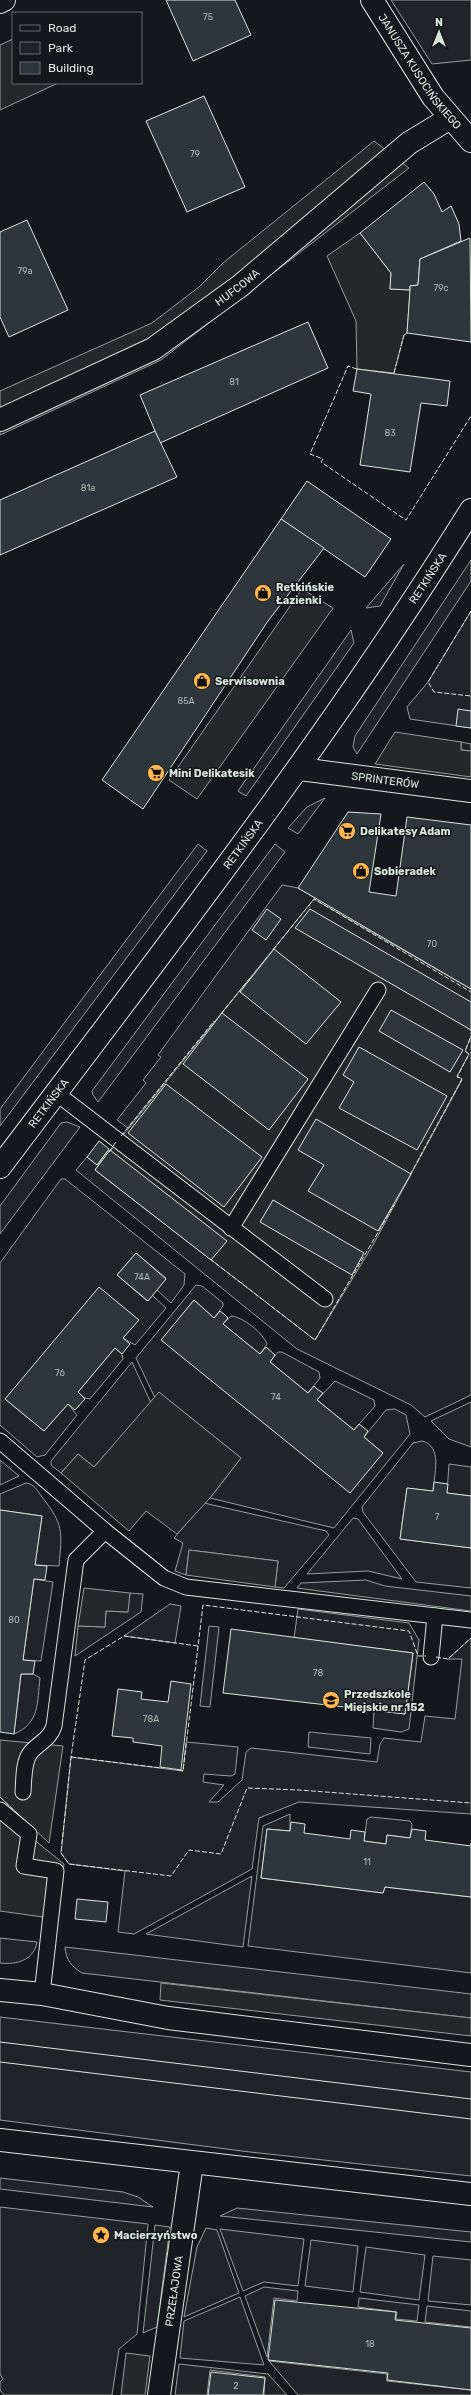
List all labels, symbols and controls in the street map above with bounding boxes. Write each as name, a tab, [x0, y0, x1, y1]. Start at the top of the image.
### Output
street label: JANUSZA KUSOCIŃSKIEGO	[375, 11, 465, 131]
legend	[12, 12, 142, 84]
house number: 75	[203, 12, 213, 22]
north arrow	[419, 12, 459, 52]
text: Road	[48, 21, 76, 35]
text: Park	[48, 41, 74, 55]
text: Building	[48, 61, 94, 75]
house number: 79	[190, 149, 200, 159]
house number: 79a	[18, 266, 32, 276]
street label: HUFCOWA	[212, 266, 262, 308]
house number: 79c	[434, 283, 448, 293]
house number: 81	[229, 377, 239, 387]
house number: 83	[384, 428, 396, 438]
house number: 81a	[81, 483, 95, 493]
street label: RETKIŃSKA	[406, 550, 449, 606]
place label: Retkińskie Łazienki	[276, 581, 335, 607]
shop icon: Retkińskie Łazienki	[253, 583, 273, 603]
shop icon: Serwisownia	[192, 671, 212, 691]
place label: Serwisownia	[215, 675, 285, 688]
house number: 85A	[177, 696, 195, 706]
supermarket icon: Mini Delikatesik	[146, 763, 166, 783]
place label: Mini Delikatesik	[169, 767, 255, 780]
street label: SPRINTERÓW	[351, 769, 420, 791]
street label: RETKIŃSKA	[220, 816, 266, 871]
supermarket icon: Delikatesy Adam	[337, 821, 357, 841]
place label: Delikatesy Adam	[360, 825, 451, 838]
shop icon: Sobieradek	[351, 861, 371, 881]
place label: Sobieradek	[374, 865, 436, 878]
house number: 70	[427, 939, 437, 949]
street label: RETKIŃSKA	[26, 1075, 72, 1130]
house number: 74A	[134, 1272, 150, 1282]
house number: 76	[55, 1368, 65, 1378]
house number: 74	[271, 1392, 281, 1402]
house number: 7	[435, 1512, 440, 1522]
house number: 80	[8, 1615, 20, 1625]
house number: 78	[313, 1668, 323, 1678]
place label: Przedszkole Miejskie nr 152	[344, 1688, 425, 1714]
school or university icon: Przedszkole Miejskie nr 152	[321, 1690, 341, 1710]
house number: 78A	[143, 1714, 159, 1724]
house number: 11	[363, 1857, 371, 1867]
place icon: Macierzyństwo	[91, 2225, 111, 2245]
place label: Macierzyństwo	[114, 2229, 198, 2242]
street label: PRZEŁAJOWA	[162, 2254, 185, 2327]
house number: 18	[365, 2339, 375, 2349]
house number: 2	[233, 2381, 239, 2391]

